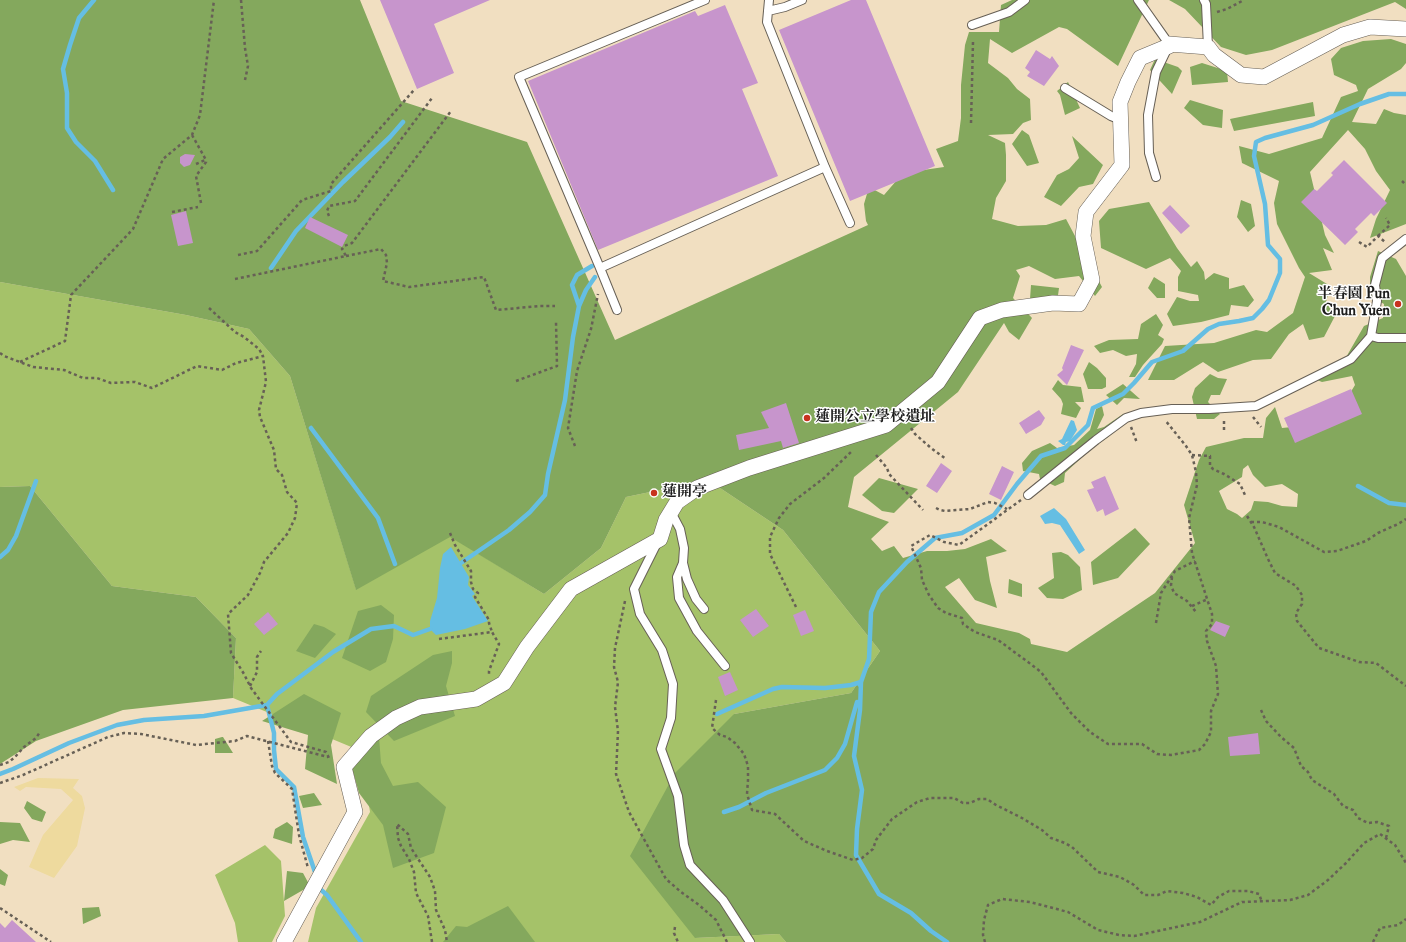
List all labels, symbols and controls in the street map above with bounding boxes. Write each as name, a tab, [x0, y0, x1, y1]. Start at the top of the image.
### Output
place label: 半春園 Pun Chun Yuen	[1318, 286, 1390, 321]
marker: 半春園 Pun Chun Yuen	[1393, 299, 1403, 309]
place label: 蓮開公立學校遺址	[815, 409, 935, 427]
marker: 蓮開公立學校遺址	[802, 413, 812, 423]
place label: 蓮開亭	[662, 484, 707, 502]
marker: 蓮開亭	[649, 488, 659, 498]

